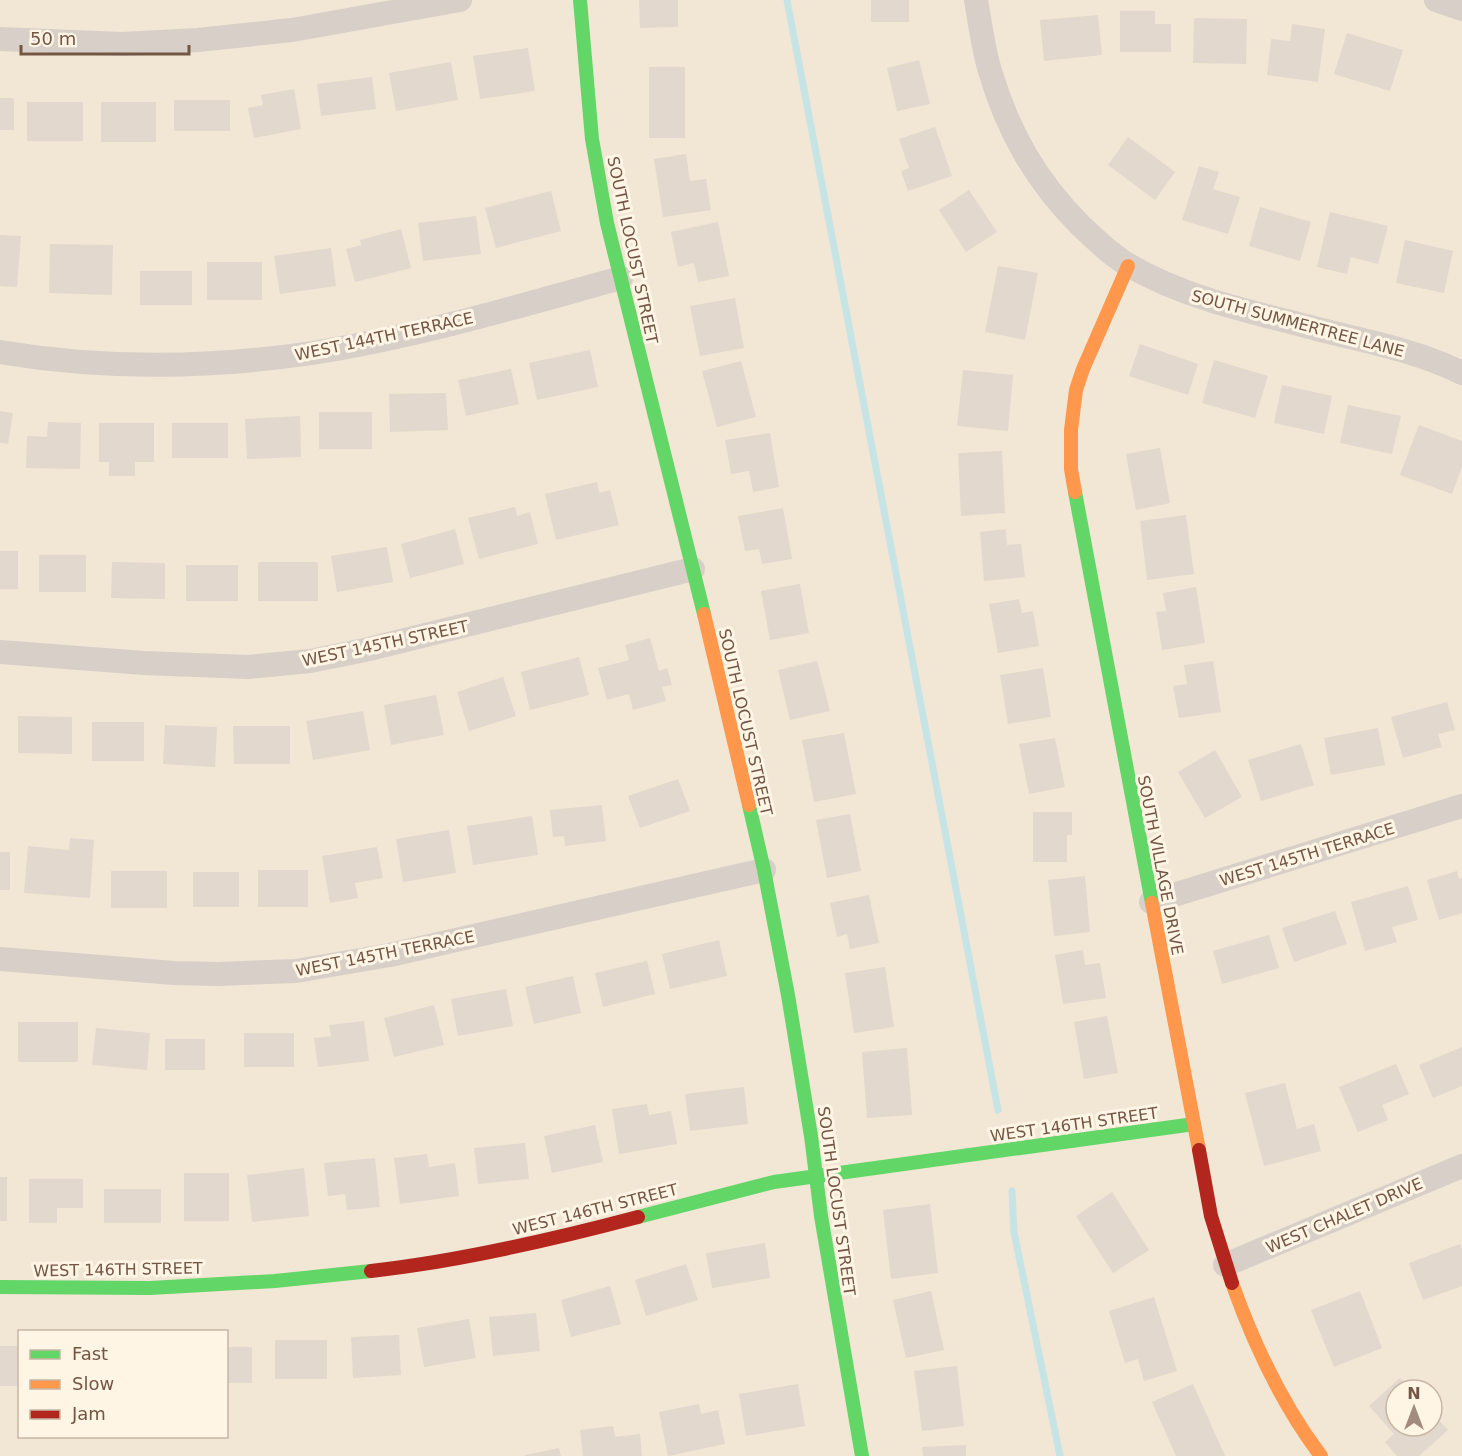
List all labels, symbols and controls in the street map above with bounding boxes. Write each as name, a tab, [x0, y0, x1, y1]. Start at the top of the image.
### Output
scale bar	[21, 18, 189, 56]
text: 50 m	[30, 28, 76, 49]
street label: SOUTH LOCUST STREET	[603, 155, 662, 346]
street label: SOUTH SUMMERTREE LANE	[1189, 286, 1406, 361]
street label: WEST 144TH TERRACE	[293, 308, 475, 365]
street label: WEST 145TH STREET	[300, 617, 470, 670]
street label: SOUTH LOCUST STREET	[715, 627, 776, 818]
street label: SOUTH VILLAGE DRIVE	[1134, 774, 1187, 957]
street label: WEST 145TH TERRACE	[1217, 819, 1397, 890]
street label: WEST 145TH TERRACE	[294, 927, 476, 980]
street label: WEST 146TH STREET	[989, 1103, 1159, 1146]
street label: SOUTH LOCUST STREET	[814, 1105, 859, 1297]
street label: WEST CHALET DRIVE	[1263, 1174, 1425, 1257]
street label: WEST 146TH STREET	[511, 1180, 680, 1239]
street label: WEST 146TH STREET	[33, 1259, 203, 1280]
legend	[18, 1330, 228, 1438]
text: Fast	[72, 1343, 108, 1364]
text: Slow	[72, 1373, 114, 1394]
north arrow	[1384, 1378, 1444, 1438]
text: N	[1407, 1384, 1421, 1403]
text: Jam	[71, 1403, 106, 1424]

